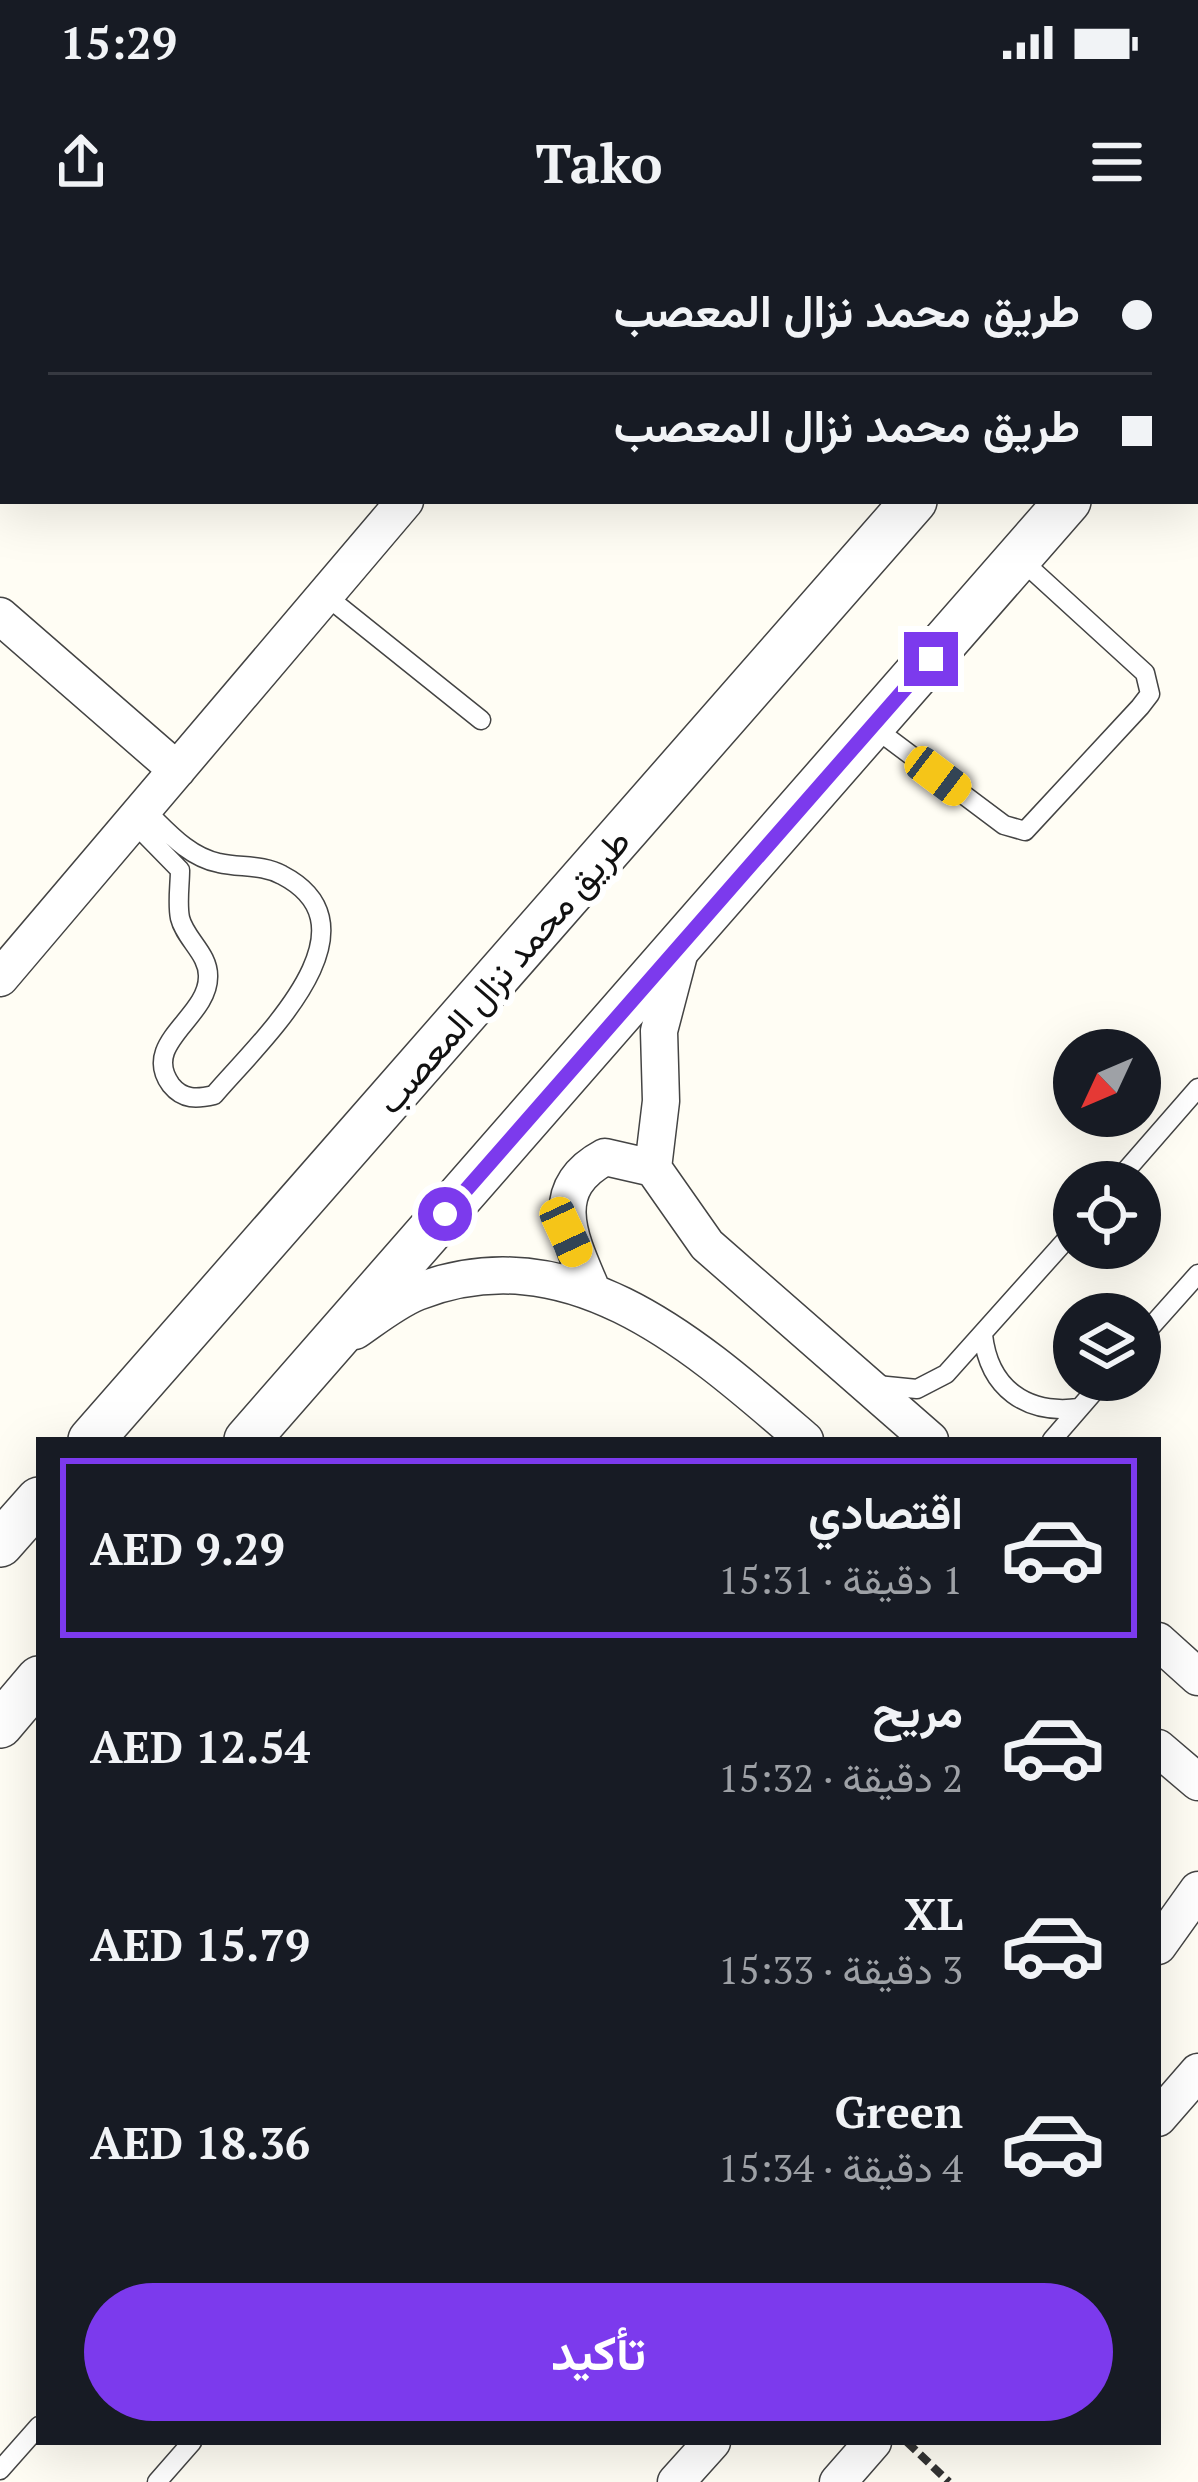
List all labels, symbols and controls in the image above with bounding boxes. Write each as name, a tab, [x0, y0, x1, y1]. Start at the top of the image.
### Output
text: 15:29	[60, 12, 177, 72]
text: Tako	[535, 127, 663, 198]
icon: share	[48, 129, 114, 195]
icon: menu	[1084, 129, 1150, 195]
text: طريق محمد نزال المعصب	[614, 280, 1080, 340]
text: طريق محمد نزال المعصب	[614, 395, 1080, 455]
route end	[904, 632, 958, 686]
car	[898, 740, 978, 812]
street label: طريق محمد نزال المعصب	[366, 818, 640, 1123]
north arrow	[1053, 1029, 1161, 1137]
map controls	[1053, 1029, 1161, 1401]
button: locate	[1053, 1161, 1161, 1269]
route start	[418, 1187, 472, 1241]
car	[534, 1192, 598, 1272]
button: layers	[1053, 1293, 1161, 1401]
text: اقتصادي	[808, 1482, 963, 1542]
icon: car	[999, 1494, 1107, 1602]
text: AED 9.29	[90, 1518, 285, 1578]
text: 1 دقيقة · 15:31	[718, 1553, 963, 1605]
text: مريح	[872, 1680, 963, 1740]
icon: car	[999, 1692, 1107, 1800]
text: AED 12.54	[90, 1716, 310, 1776]
text: 2 دقيقة · 15:32	[718, 1751, 963, 1803]
text: XL	[904, 1883, 963, 1943]
icon: car	[999, 1890, 1107, 1998]
text: AED 15.79	[90, 1914, 310, 1974]
text: 3 دقيقة · 15:33	[718, 1943, 963, 1995]
text: Green	[834, 2081, 963, 2141]
icon: car	[999, 2088, 1107, 2196]
text: AED 18.36	[90, 2112, 310, 2172]
text: 4 دقيقة · 15:34	[718, 2141, 963, 2193]
button: تأكيد	[84, 2283, 1113, 2421]

